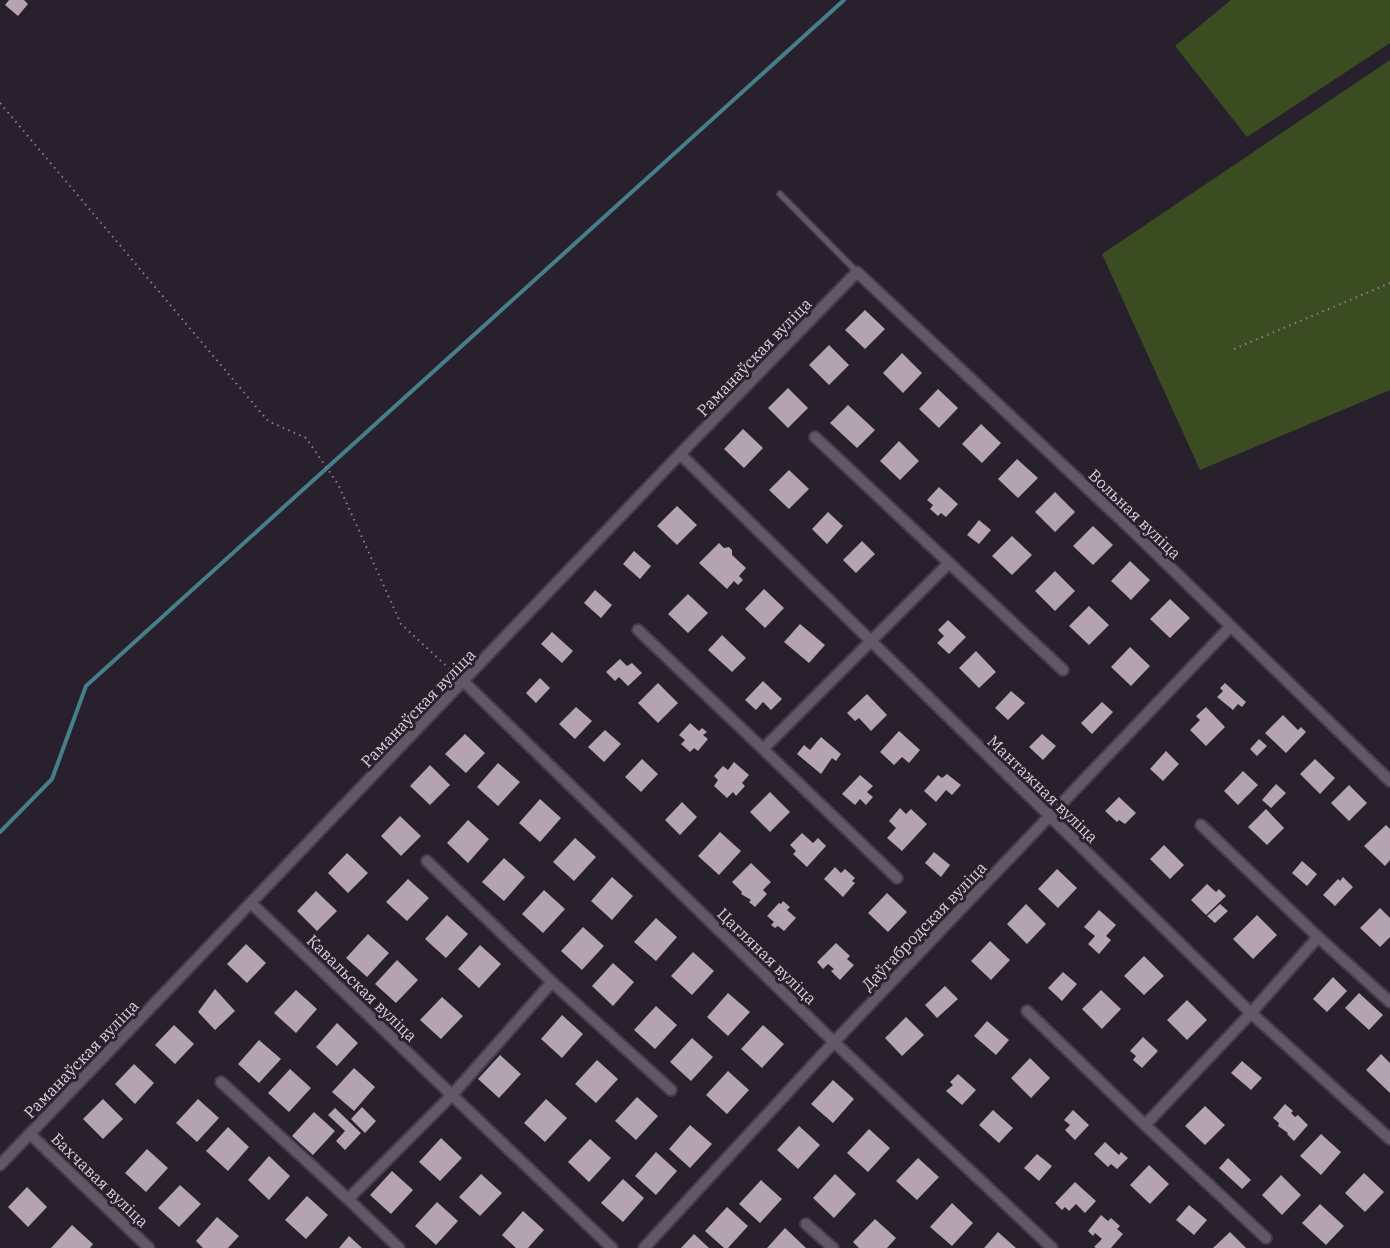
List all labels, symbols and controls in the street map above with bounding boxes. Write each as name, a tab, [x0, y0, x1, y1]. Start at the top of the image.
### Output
street label: Раманаўская вуліца	[692, 294, 816, 420]
street label: Вольная вуліца	[1085, 465, 1186, 563]
street label: Раманаўская вуліца	[356, 645, 480, 771]
street label: Мантажная вуліца	[984, 731, 1103, 847]
street label: Даўгабродская вуліца	[857, 857, 991, 995]
street label: Цагляная вуліца	[713, 904, 821, 1009]
street label: Кавальская вуліца	[303, 930, 422, 1046]
street label: Раманаўская вуліца	[19, 996, 143, 1122]
street label: Бахчавая вуліца	[47, 1128, 153, 1232]

